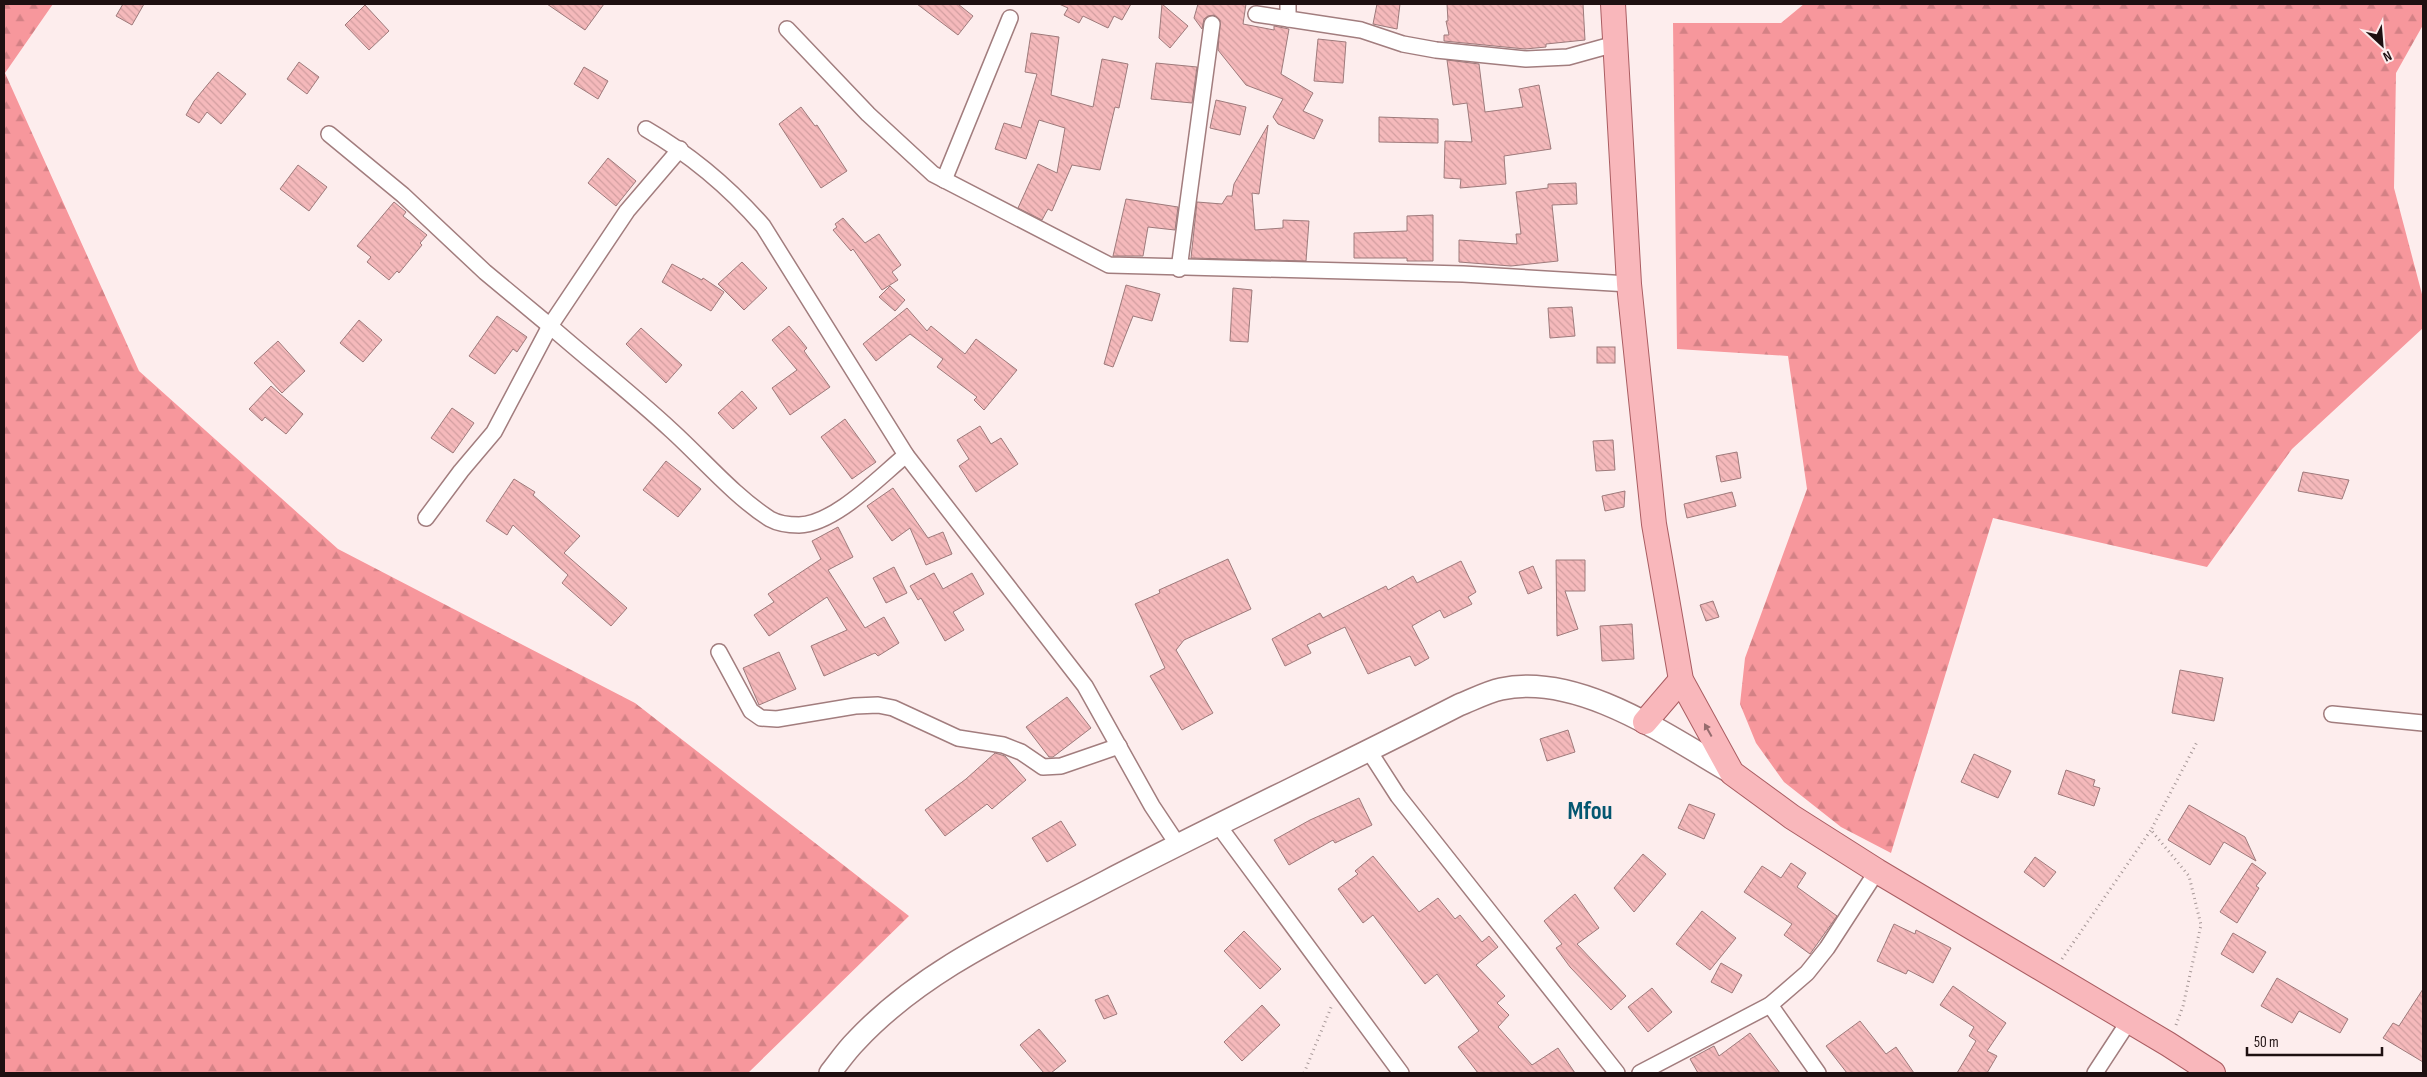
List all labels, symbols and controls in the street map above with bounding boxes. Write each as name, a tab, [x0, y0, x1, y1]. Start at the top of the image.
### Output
north arrow	[2357, 20, 2407, 70]
text: N	[2380, 47, 2395, 66]
one-way arrow	[1704, 723, 1712, 738]
district label: Mfou	[1567, 796, 1613, 827]
scale bar	[2247, 1024, 2382, 1056]
text: 50 m	[2254, 1033, 2279, 1052]

